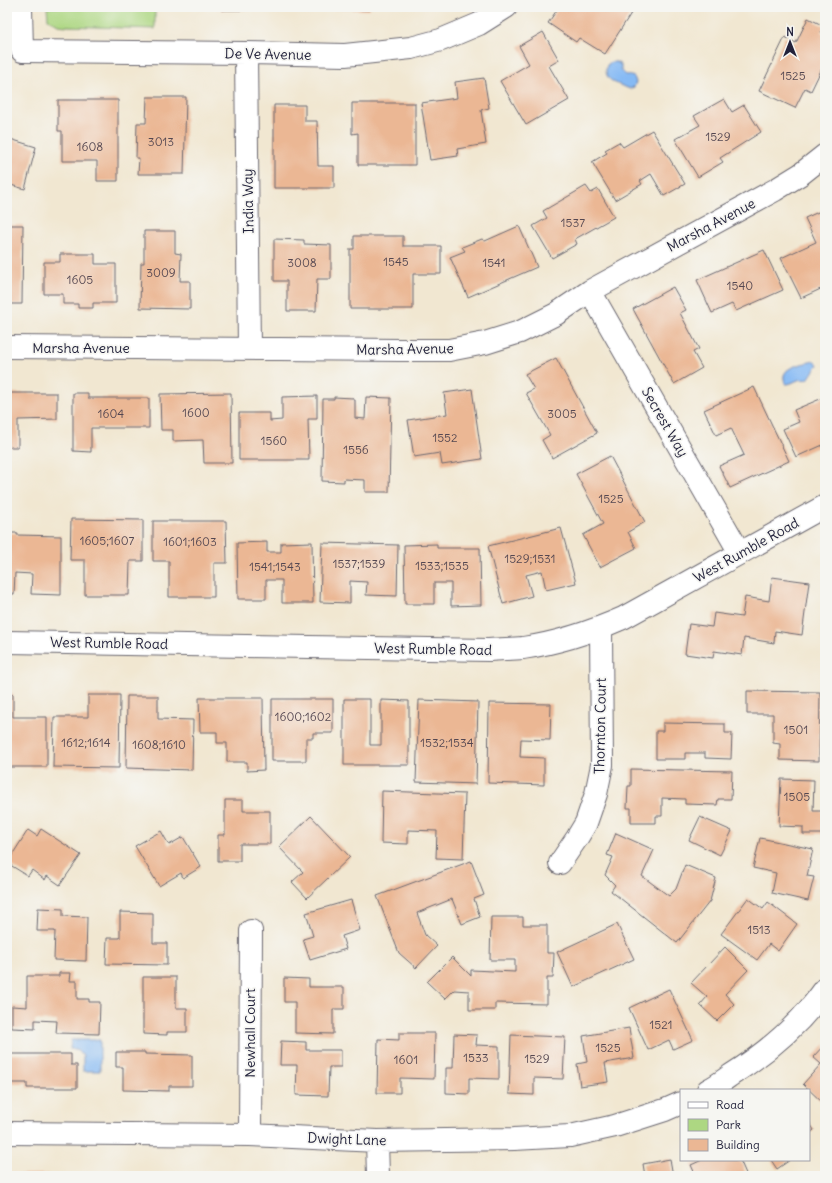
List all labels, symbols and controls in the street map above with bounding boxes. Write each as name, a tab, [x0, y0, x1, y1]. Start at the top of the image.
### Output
north arrow	[770, 22, 810, 62]
text: N	[786, 25, 794, 39]
street label: De Ve Avenue	[224, 44, 312, 64]
house number: 1525	[780, 68, 806, 83]
house number: 1529	[705, 129, 731, 144]
house number: 3013	[148, 134, 174, 149]
house number: 1608	[77, 139, 103, 154]
street label: India Way	[238, 168, 258, 234]
street label: Marsha Avenue	[664, 194, 758, 256]
house number: 1537	[561, 215, 585, 230]
house number: 1545	[383, 254, 409, 269]
house number: 3008	[287, 255, 317, 270]
house number: 1541	[482, 255, 506, 270]
house number: 3009	[146, 265, 176, 280]
house number: 1605	[67, 272, 93, 287]
house number: 1540	[727, 278, 753, 293]
street label: Marsha Avenue	[32, 339, 130, 357]
street label: Marsha Avenue	[356, 339, 454, 359]
street label: Secrest Way	[638, 384, 692, 460]
house number: 1600	[182, 405, 210, 420]
house number: 1604	[98, 406, 124, 421]
house number: 3005	[547, 406, 577, 421]
house number: 1552	[432, 430, 458, 445]
house number: 1560	[261, 433, 287, 448]
house number: 1556	[343, 442, 369, 457]
house number: 1525	[598, 491, 624, 506]
street label: West Rumble Road	[690, 514, 802, 586]
house number: 1605;1607	[80, 533, 134, 548]
house number: 1601;1603	[163, 534, 217, 549]
house number: 1529;1531	[504, 551, 556, 566]
house number: 1537;1539	[333, 556, 385, 571]
house number: 1533;1535	[415, 558, 469, 573]
house number: 1541;1543	[249, 559, 301, 574]
street label: West Rumble Road	[50, 633, 168, 653]
street label: West Rumble Road	[374, 639, 492, 659]
street label: Thornton Court	[590, 677, 610, 774]
house number: 1600;1602	[275, 709, 332, 724]
house number: 1501	[784, 722, 808, 737]
house number: 1612;1614	[61, 735, 111, 750]
house number: 1532;1534	[420, 735, 474, 750]
house number: 1608;1610	[132, 737, 186, 752]
house number: 1505	[784, 789, 810, 804]
house number: 1513	[747, 922, 771, 937]
street label: Newhall Court	[241, 988, 259, 1078]
house number: 1521	[649, 1017, 673, 1032]
house number: 1525	[595, 1040, 621, 1055]
house number: 1533	[463, 1050, 489, 1065]
house number: 1529	[524, 1051, 550, 1066]
house number: 1601	[394, 1052, 418, 1067]
legend	[680, 1089, 810, 1161]
text: Road	[716, 1097, 744, 1112]
text: Park	[716, 1117, 741, 1132]
street label: Dwight Lane	[307, 1129, 387, 1149]
text: Building	[716, 1137, 760, 1152]

